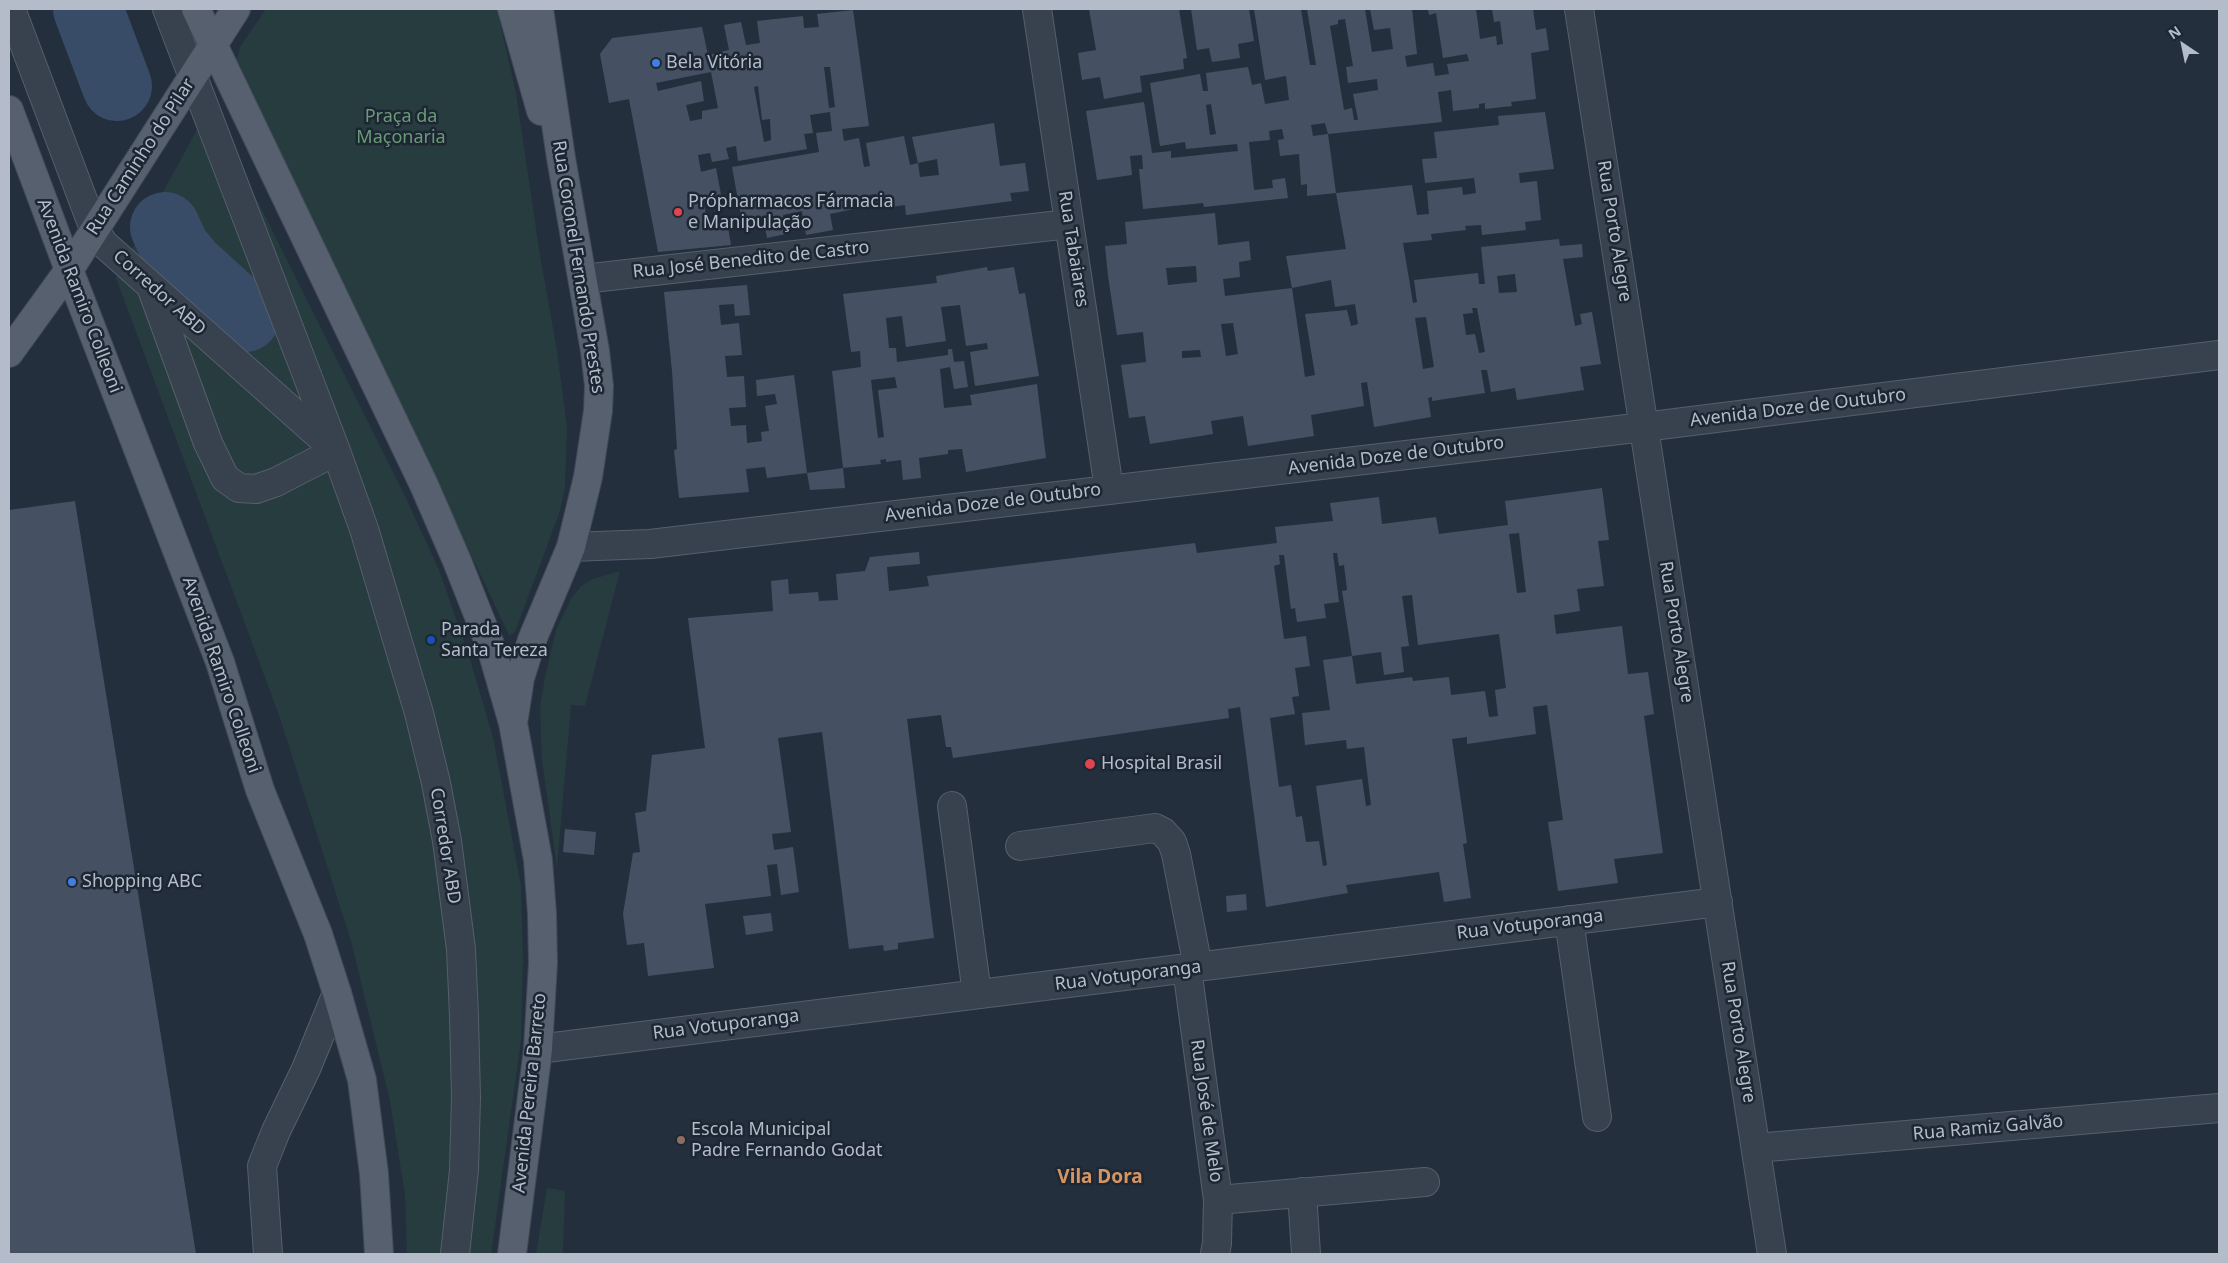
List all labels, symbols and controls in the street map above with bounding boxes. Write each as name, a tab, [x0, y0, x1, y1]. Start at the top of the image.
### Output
north arrow	[2158, 20, 2208, 70]
text: N	[2164, 21, 2184, 43]
place label: Bela Vitória	[666, 52, 762, 74]
marker: Bela Vitória	[650, 57, 662, 69]
street label: Rua Caminho do Pilar	[82, 75, 200, 239]
park label: Praça da Maçonaria	[356, 106, 446, 148]
street label: Rua Coronel Fernando Prestes	[547, 139, 609, 395]
street label: Rua Porto Alegre	[1592, 159, 1636, 303]
street label: Rua Tabaiares	[1053, 189, 1093, 309]
place label: Própharmacos Fármacia e Manipulação	[688, 191, 894, 233]
street label: Avenida Ramiro Colleoni	[32, 196, 126, 396]
marker: Própharmacos Fármacia e Manipulação	[672, 206, 684, 218]
street label: Rua José Benedito de Castro	[632, 237, 870, 283]
street label: Corredor ABD	[108, 246, 210, 340]
street label: Avenida Doze de Outubro	[1689, 384, 1907, 432]
street label: Avenida Doze de Outubro	[1287, 432, 1505, 480]
street label: Avenida Doze de Outubro	[884, 479, 1102, 527]
street label: Rua Porto Alegre	[1654, 560, 1698, 704]
street label: Avenida Ramiro Colleoni	[177, 574, 265, 776]
place label: Parada Santa Tereza	[441, 619, 548, 662]
marker: Parada Santa Tereza	[425, 634, 437, 646]
place label: Hospital Brasil	[1101, 753, 1222, 775]
marker: Hospital Brasil	[1083, 757, 1097, 771]
street label: Corredor ABD	[425, 786, 465, 906]
place label: Shopping ABC	[82, 871, 202, 893]
marker: Shopping ABC	[66, 876, 78, 888]
street label: Rua Votuporanga	[1455, 905, 1605, 945]
street label: Rua Votuporanga	[1053, 956, 1203, 996]
street label: Rua Porto Alegre	[1716, 960, 1760, 1104]
street label: Avenida Pereira Barreto	[509, 992, 551, 1194]
street label: Rua Votuporanga	[651, 1005, 801, 1045]
street label: Rua José de Melo	[1185, 1038, 1227, 1184]
street label: Rua Ramiz Galvão	[1912, 1111, 2064, 1145]
place label: Escola Municipal Padre Fernando Godat	[691, 1119, 883, 1162]
marker: Escola Municipal Padre Fernando Godat	[675, 1134, 687, 1146]
district label: Vila Dora	[1057, 1167, 1143, 1189]

